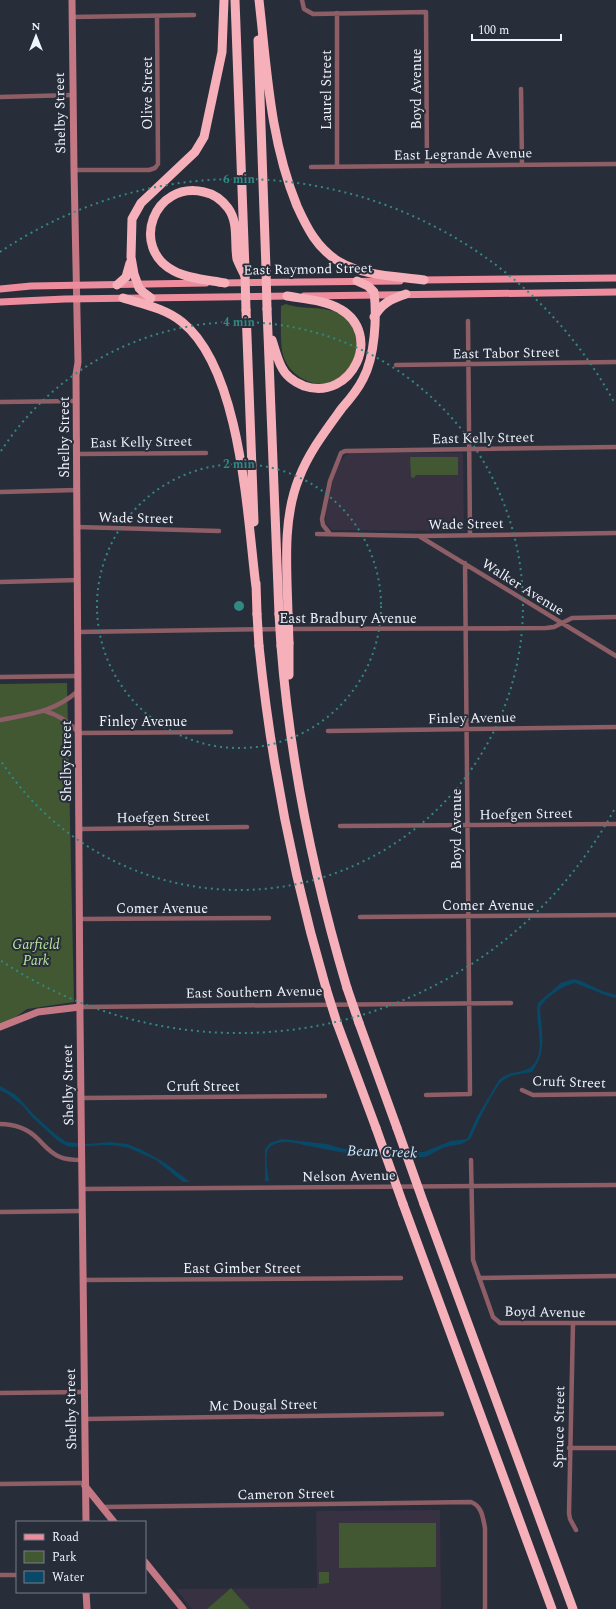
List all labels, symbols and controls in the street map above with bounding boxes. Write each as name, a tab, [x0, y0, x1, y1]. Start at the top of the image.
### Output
north arrow	[16, 16, 56, 56]
scale bar	[472, 16, 561, 42]
text: N	[32, 18, 41, 35]
text: 100 m	[478, 21, 509, 40]
street label: Boyd Avenue	[406, 48, 427, 130]
street label: Laurel Street	[316, 50, 337, 130]
street label: Olive Street	[137, 56, 158, 130]
street label: Shelby Street	[49, 72, 71, 154]
street label: East Legrande Avenue	[394, 142, 533, 166]
text: 6 min	[223, 170, 256, 189]
street label: East Raymond Street	[243, 257, 373, 281]
text: 4 min	[223, 313, 256, 332]
street label: East Tabor Street	[452, 342, 560, 364]
street label: Shelby Street	[54, 396, 75, 478]
street label: East Kelly Street	[432, 427, 534, 449]
street label: East Kelly Street	[90, 431, 192, 453]
text: 2 min	[223, 455, 256, 474]
street label: Wade Street	[98, 507, 174, 529]
street label: Wade Street	[428, 513, 504, 535]
street label: Walker Avenue	[478, 553, 569, 621]
centre of rings	[232, 599, 246, 613]
street label: East Bradbury Avenue	[279, 608, 417, 629]
street label: Finley Avenue	[428, 707, 517, 729]
street label: Finley Avenue	[99, 711, 187, 732]
street label: Shelby Street	[56, 720, 77, 802]
street label: Boyd Avenue	[446, 788, 467, 870]
street label: Hoefgen Street	[479, 803, 573, 825]
street label: Hoefgen Street	[116, 806, 210, 828]
street label: Comer Avenue	[442, 895, 534, 916]
street label: Comer Avenue	[116, 898, 208, 919]
park label: Garfield Park	[12, 934, 60, 971]
street label: East Southern Avenue	[185, 980, 323, 1004]
street label: Shelby Street	[57, 1044, 79, 1126]
street label: Cruft Street	[532, 1070, 606, 1094]
street label: Cruft Street	[166, 1076, 240, 1097]
water label: Bean Creek	[346, 1139, 418, 1165]
street label: Nelson Avenue	[302, 1165, 396, 1187]
street label: East Gimber Street	[183, 1258, 301, 1279]
street label: Boyd Avenue	[504, 1301, 586, 1323]
street label: Shelby Street	[60, 1368, 82, 1450]
street label: Spruce Street	[548, 1386, 570, 1468]
street label: Mc Dougal Street	[209, 1394, 317, 1416]
street label: Cameron Street	[237, 1483, 335, 1505]
legend	[16, 1521, 146, 1593]
text: Road	[52, 1528, 79, 1547]
text: Park	[52, 1548, 77, 1567]
text: Water	[52, 1568, 84, 1587]

